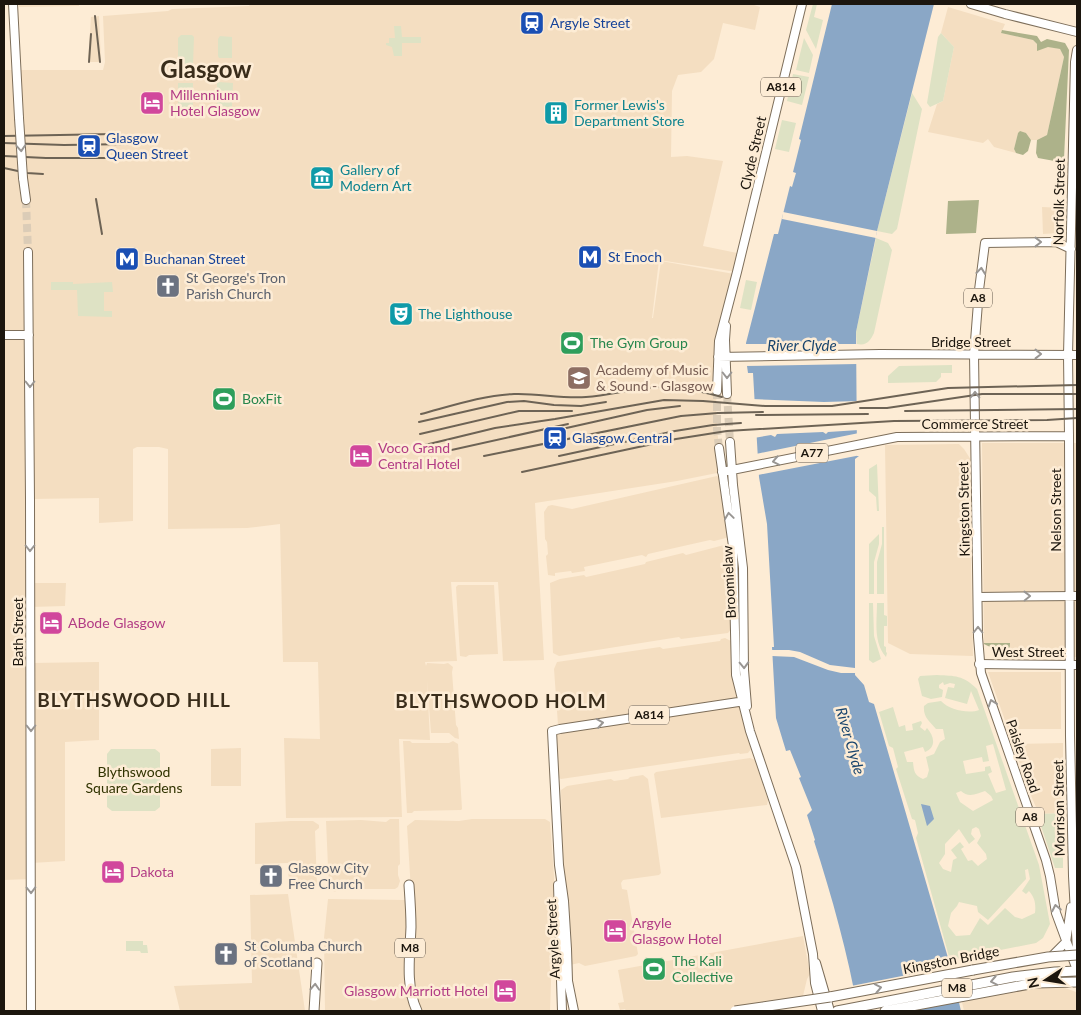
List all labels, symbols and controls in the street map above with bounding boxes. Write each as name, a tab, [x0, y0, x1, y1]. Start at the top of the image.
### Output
station icon: Argyle Street	[519, 10, 545, 36]
place label: Argyle Street	[550, 14, 630, 31]
district label: Glasgow	[160, 54, 252, 83]
road number: A814	[761, 77, 801, 96]
place label: Millennium Hotel Glasgow	[170, 86, 260, 119]
hotel icon: Millennium Hotel Glasgow	[139, 90, 165, 116]
place label: Former Lewis's Department Store	[574, 96, 685, 129]
building icon: Former Lewis's Department Store	[543, 100, 569, 126]
street label: Clyde Street	[736, 114, 769, 192]
place label: Glasgow Queen Street	[106, 129, 188, 162]
station icon: Glasgow Queen Street	[76, 133, 102, 159]
one-way arrow	[16, 145, 27, 153]
street label: Norfolk Street	[1049, 158, 1068, 246]
place label: Gallery of Modern Art	[340, 161, 412, 194]
museum icon: Gallery of Modern Art	[309, 165, 335, 191]
one-way arrow	[1034, 237, 1042, 247]
metro station icon: St Enoch	[577, 244, 603, 270]
metro station icon: Buchanan Street	[114, 246, 140, 272]
place label: St Enoch	[608, 248, 662, 265]
place label: Buchanan Street	[144, 250, 245, 267]
one-way arrow	[975, 266, 986, 274]
place label: St George's Tron Parish Church	[186, 269, 286, 302]
church icon: St George's Tron Parish Church	[155, 273, 181, 299]
road number: A8	[964, 288, 992, 308]
theatre icon: The Lighthouse	[388, 301, 414, 327]
place label: The Lighthouse	[418, 305, 513, 322]
sports icon: The Gym Group	[559, 330, 585, 356]
street label: Bridge Street	[931, 333, 1011, 350]
place label: The Gym Group	[590, 334, 688, 351]
water label: River Clyde	[767, 336, 837, 354]
one-way arrow	[1035, 349, 1043, 359]
place label: Academy of Music & Sound - Glasgow	[596, 361, 713, 394]
school or university icon: Academy of Music & Sound - Glasgow	[566, 365, 592, 391]
one-way arrow	[722, 372, 732, 379]
one-way arrow	[25, 380, 35, 388]
sports icon: BoxFit	[211, 386, 237, 412]
place label: BoxFit	[242, 390, 282, 407]
one-way arrow	[970, 391, 980, 398]
street label: Commerce Street	[922, 415, 1028, 432]
station icon: Glasgow Central	[542, 425, 568, 451]
place label: Glasgow Central	[572, 429, 672, 446]
place label: Voco Grand Central Hotel	[378, 439, 460, 472]
hotel icon: Voco Grand Central Hotel	[348, 443, 374, 469]
road number: A77	[796, 443, 828, 462]
one-way arrow	[772, 455, 781, 465]
street label: Kingston Street	[954, 461, 973, 557]
street label: Nelson Street	[1047, 468, 1064, 552]
one-way arrow	[725, 512, 735, 521]
one-way arrow	[25, 544, 35, 552]
street label: Broomielaw	[718, 545, 739, 619]
one-way arrow	[1023, 591, 1031, 602]
street label: Bath Street	[9, 597, 26, 667]
hotel icon: ABode Glasgow	[38, 610, 64, 636]
place label: ABode Glasgow	[68, 614, 166, 631]
one-way arrow	[973, 626, 983, 634]
street label: West Street	[992, 643, 1064, 660]
one-way arrow	[739, 662, 749, 670]
district label: BLYTHSWOOD HILL	[37, 688, 231, 711]
district label: BLYTHSWOOD HOLM	[395, 689, 607, 712]
one-way arrow	[987, 699, 997, 708]
water label: River Clyde	[833, 705, 869, 777]
road number: A814	[629, 706, 669, 724]
street label: Paisley Road	[1003, 717, 1044, 795]
one-way arrow	[596, 718, 604, 729]
one-way arrow	[26, 724, 36, 732]
street label: Morrison Street	[1049, 760, 1068, 856]
park label: Blythswood Square Gardens	[85, 763, 183, 796]
road number: A8	[1016, 808, 1044, 826]
hotel icon: Dakota	[100, 859, 126, 885]
place label: Glasgow City Free Church	[288, 859, 369, 892]
place label: Dakota	[130, 863, 174, 880]
church icon: Glasgow City Free Church	[258, 863, 284, 889]
one-way arrow	[26, 886, 36, 894]
street label: Argyle Street	[542, 899, 563, 979]
one-way arrow	[1051, 903, 1061, 912]
place label: Argyle Glasgow Hotel	[632, 914, 722, 947]
hotel icon: Argyle Glasgow Hotel	[602, 918, 628, 944]
place label: St Columba Church of Scotland	[244, 937, 362, 970]
road number: M8	[395, 938, 425, 958]
church icon: St Columba Church of Scotland	[213, 941, 239, 967]
street label: Kingston Bridge	[901, 942, 1001, 977]
place label: The Kali Collective	[672, 952, 733, 985]
north arrow	[1021, 955, 1071, 1005]
sports icon: The Kali Collective	[641, 956, 667, 982]
one-way arrow	[990, 975, 999, 986]
text: N	[1023, 976, 1042, 990]
hotel icon: Glasgow Marriott Hotel	[492, 978, 518, 1004]
road number: M8	[942, 978, 972, 998]
place label: Glasgow Marriott Hotel	[344, 982, 488, 999]
one-way arrow	[309, 983, 320, 991]
one-way arrow	[873, 983, 882, 994]

